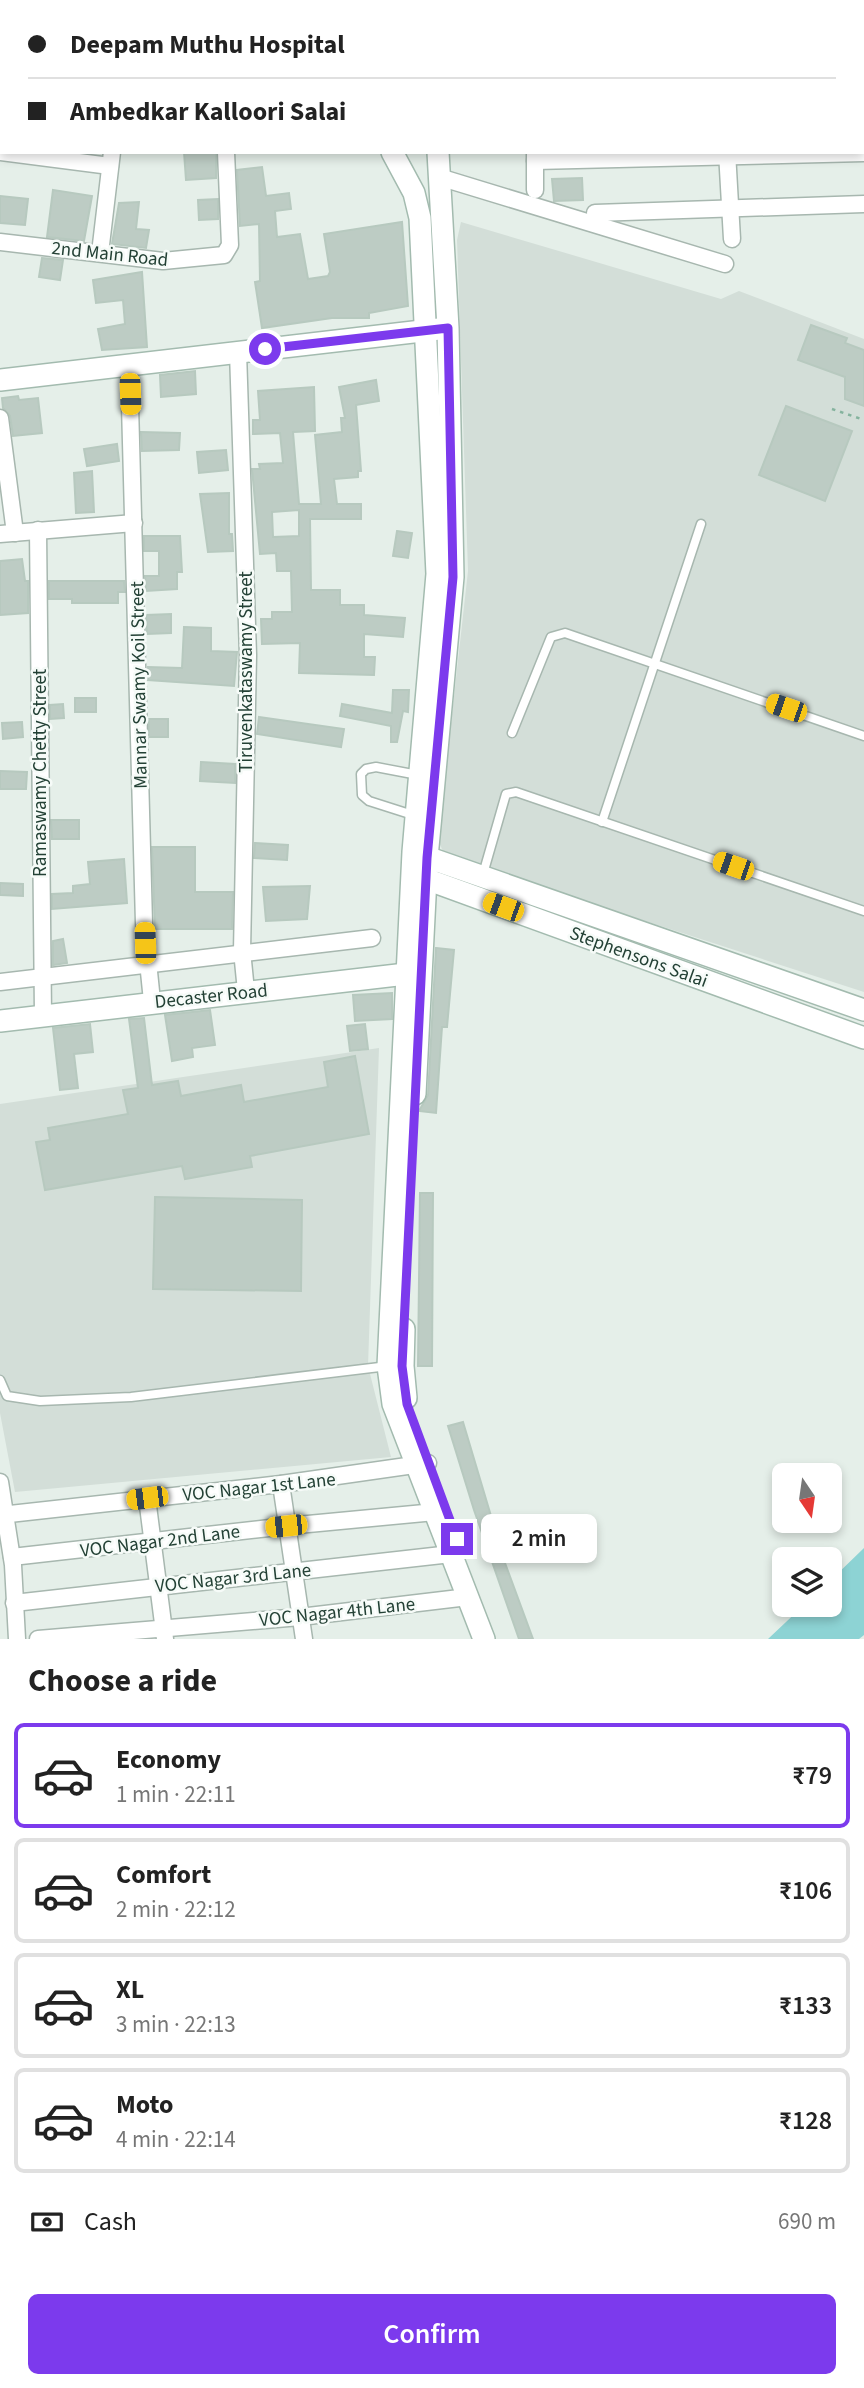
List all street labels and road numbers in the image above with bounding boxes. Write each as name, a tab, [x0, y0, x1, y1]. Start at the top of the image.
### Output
street label: 2nd Main Road	[50, 235, 170, 274]
street label: Tiruvenkataswamy Street	[233, 571, 260, 773]
street label: Mannar Swamy Koil Street	[124, 580, 155, 789]
street label: Ramaswamy Chetty Street	[27, 668, 54, 877]
street label: Stephensons Salai	[566, 920, 711, 995]
street label: Decaster Road	[153, 977, 269, 1016]
street label: VOC Nagar 1st Lane	[181, 1466, 337, 1509]
street label: VOC Nagar 2nd Lane	[79, 1518, 242, 1565]
street label: VOC Nagar 3rd Lane	[154, 1557, 313, 1600]
street label: VOC Nagar 4th Lane	[258, 1591, 416, 1634]

